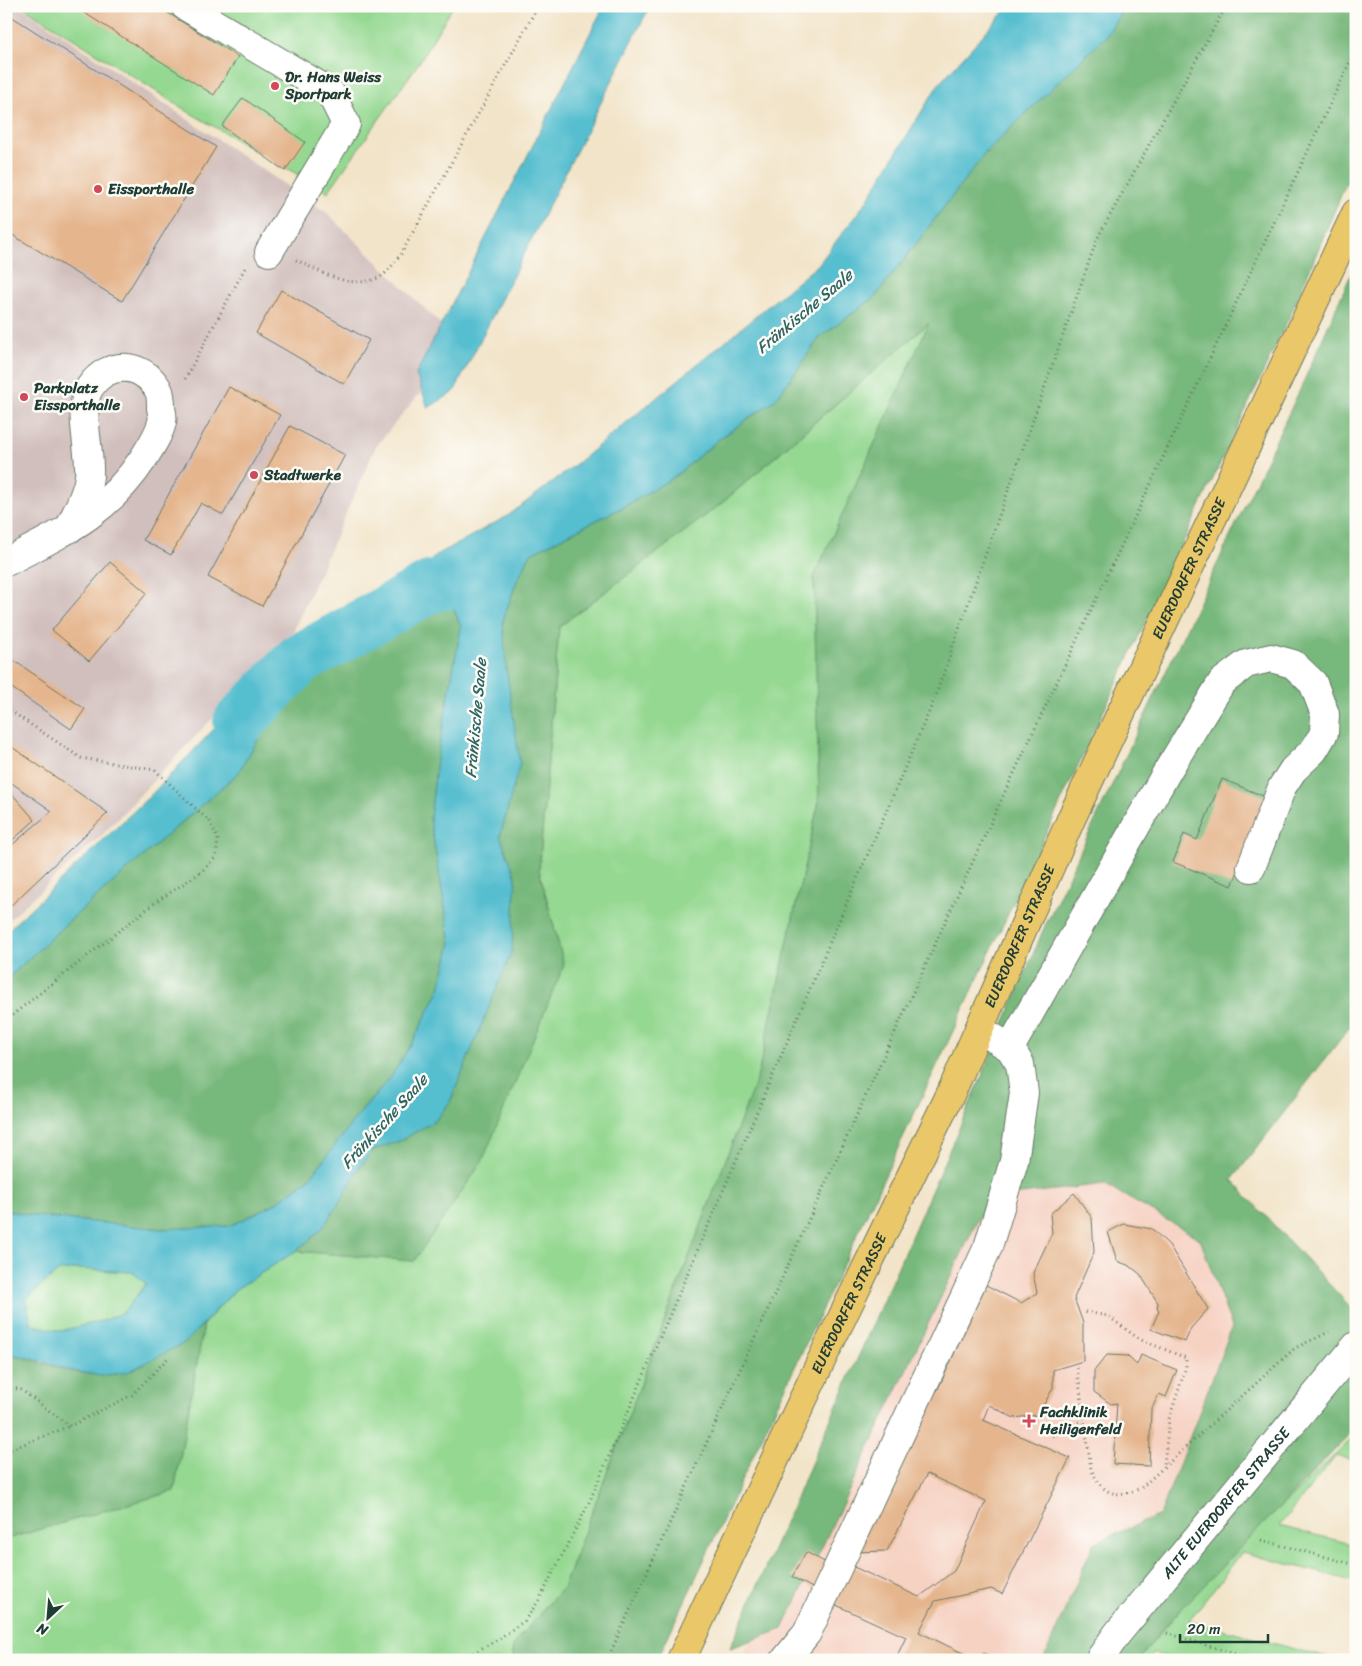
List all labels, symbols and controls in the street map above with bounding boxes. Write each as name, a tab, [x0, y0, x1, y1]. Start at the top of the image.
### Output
place label: Dr. Hans Weiss Sportpark	[284, 64, 382, 107]
marker: Dr. Hans Weiss Sportpark	[269, 80, 281, 92]
place label: Eissporthalle	[108, 176, 194, 202]
marker: Eissporthalle	[92, 183, 104, 195]
water label: Fränkische Saale	[749, 261, 861, 361]
place label: Parkplatz Eissporthalle	[34, 375, 120, 418]
marker: Parkplatz Eissporthalle	[18, 391, 30, 403]
place label: Stadtwerke	[263, 462, 342, 488]
marker: Stadtwerke	[248, 469, 260, 481]
street label: EUERDORFER STRASSE	[1144, 492, 1234, 644]
water label: Fränkische Saale	[456, 655, 495, 779]
street label: EUERDORFER STRASSE	[977, 859, 1063, 1012]
water label: Fränkische Saale	[333, 1066, 436, 1176]
street label: EUERDORFER STRASSE	[804, 1227, 895, 1378]
place label: Fachklinik Heiligenfeld	[1039, 1399, 1123, 1442]
marker: Fachklinik Heiligenfeld	[1022, 1414, 1036, 1428]
street label: ALTE EUERDORFER STRASSE	[1154, 1420, 1298, 1585]
north arrow	[22, 1594, 72, 1644]
scale bar	[1180, 1611, 1267, 1643]
text: N	[32, 1616, 53, 1643]
text: 20 m	[1187, 1616, 1221, 1642]

